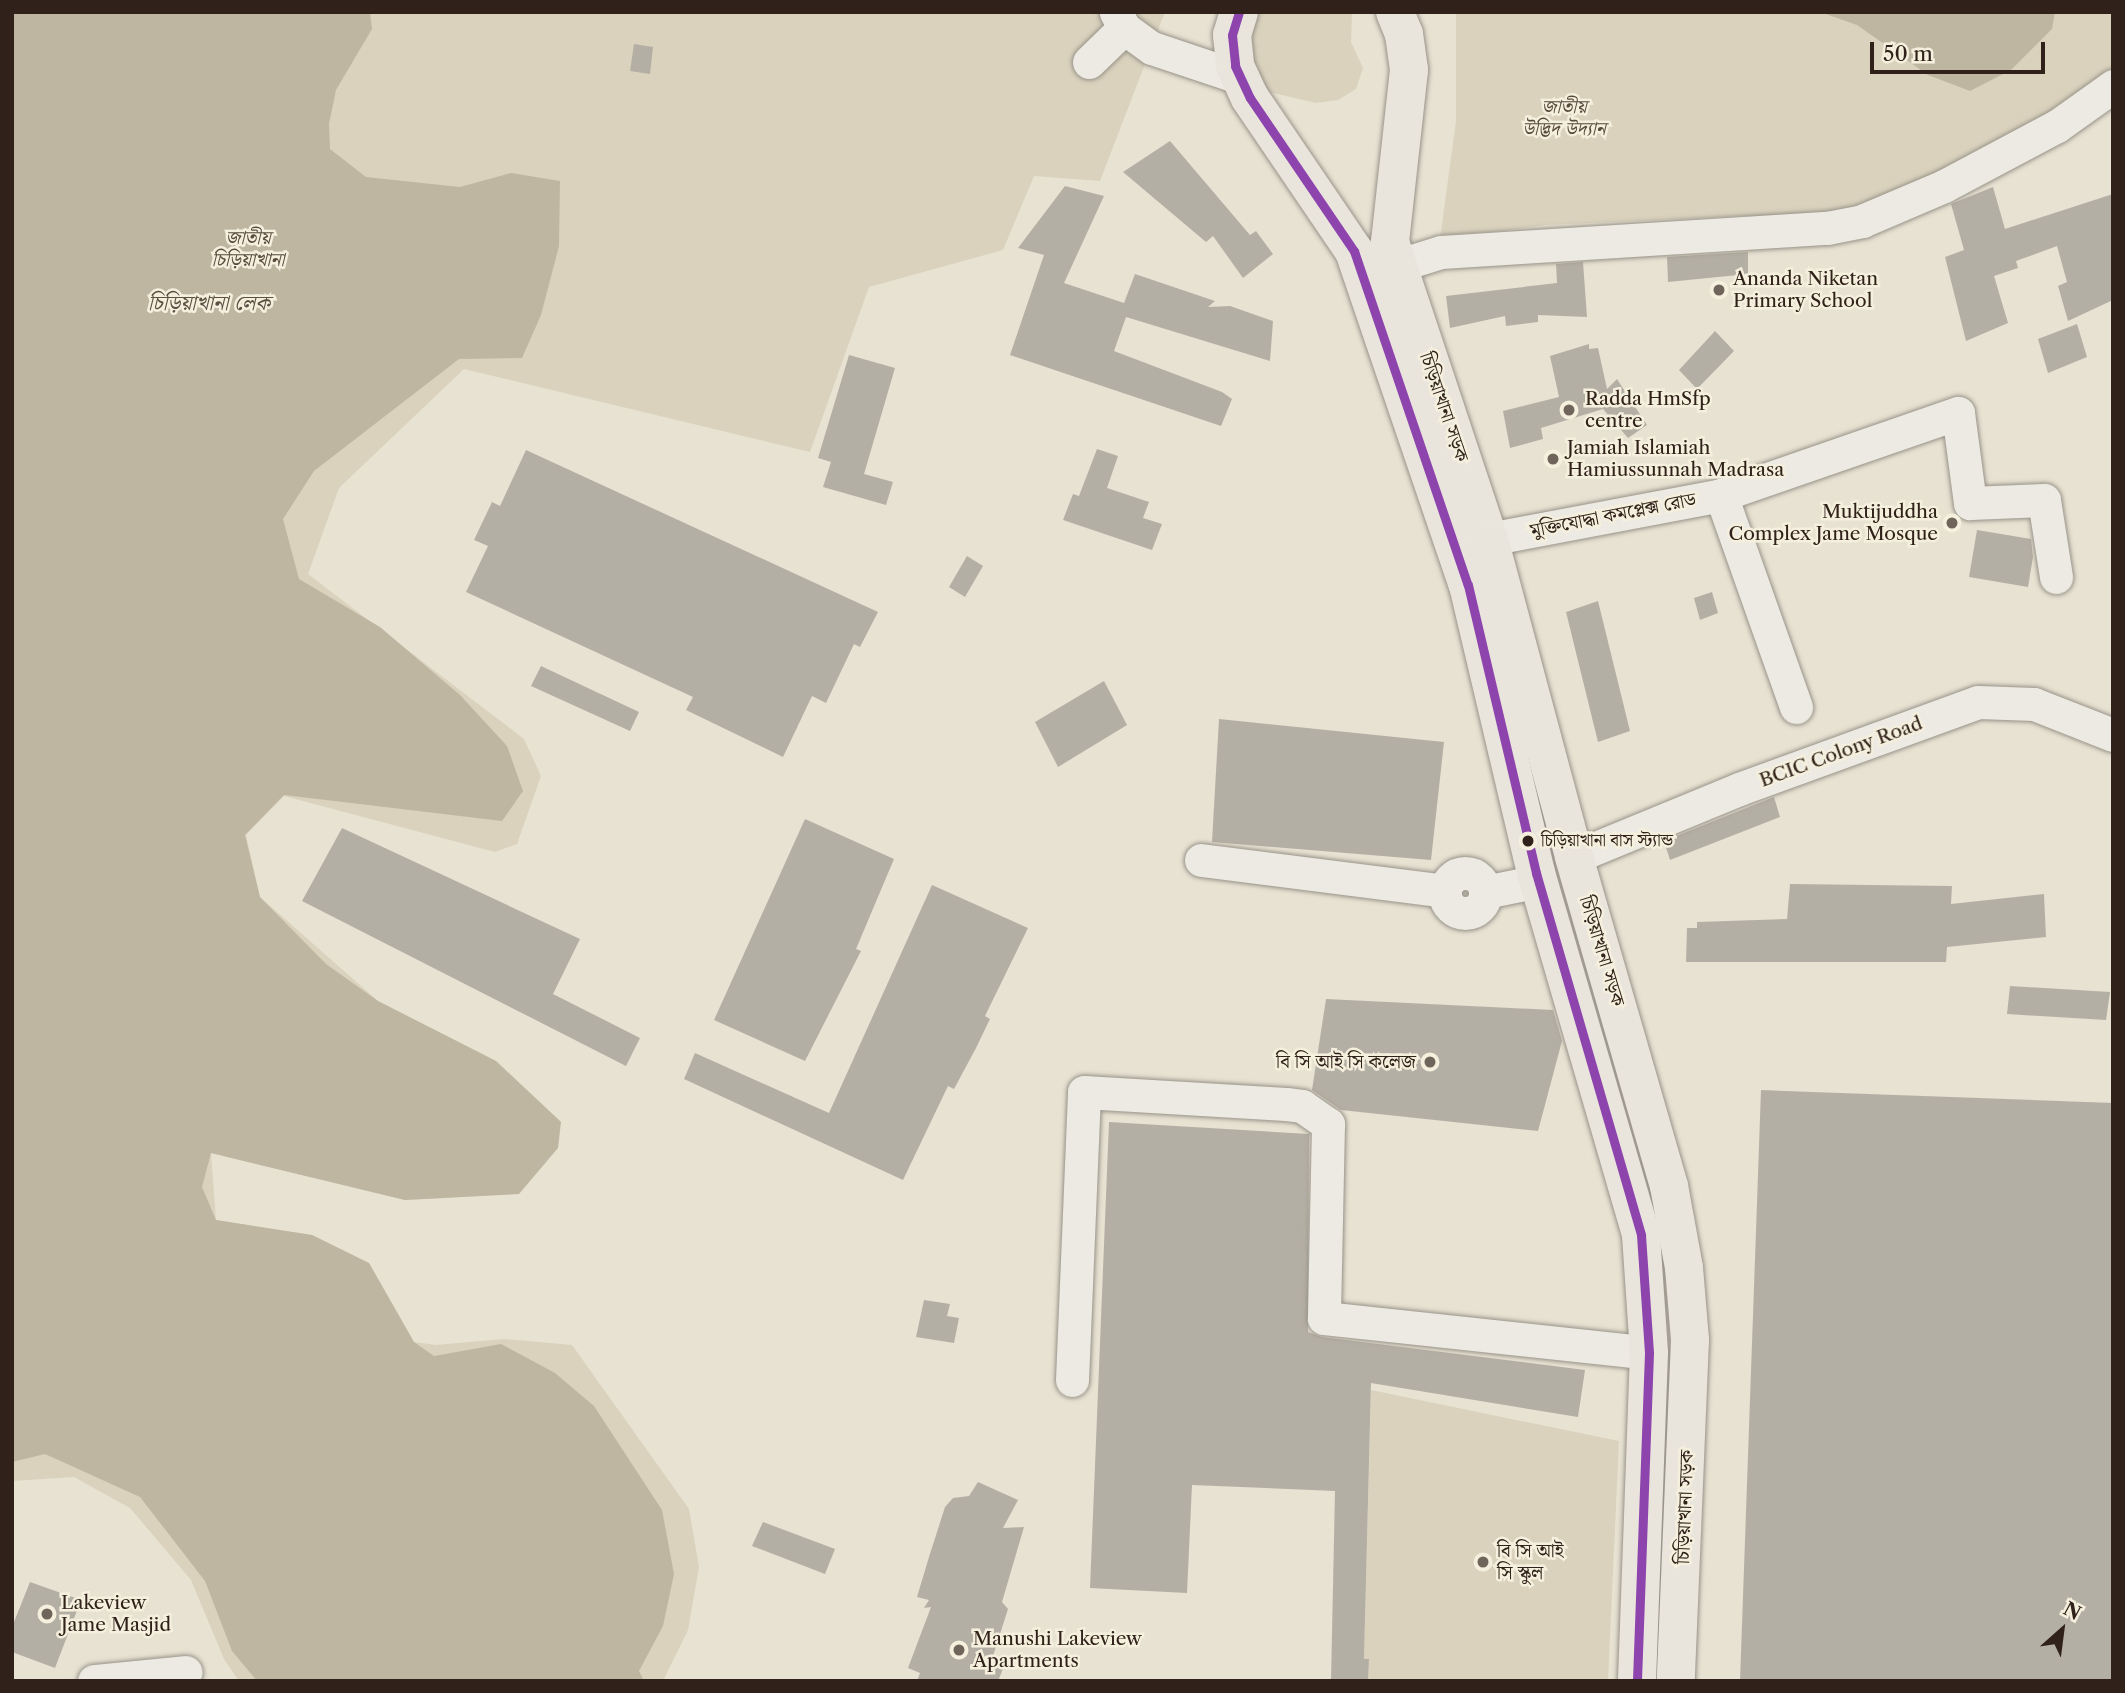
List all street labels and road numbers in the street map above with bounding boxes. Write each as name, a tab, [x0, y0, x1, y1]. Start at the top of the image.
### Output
street label: চিড়িয়াখানা সড়ক	[1415, 349, 1473, 465]
street label: মুক্তিযোদ্ধা কমপ্লেক্স রোড	[1528, 488, 1698, 542]
street label: BCIC Colony Road	[1756, 712, 1926, 792]
street label: চিড়িয়াখানা সড়ক	[1574, 893, 1630, 1009]
street label: চিড়িয়াখানা সড়ক	[1672, 1450, 1698, 1564]

